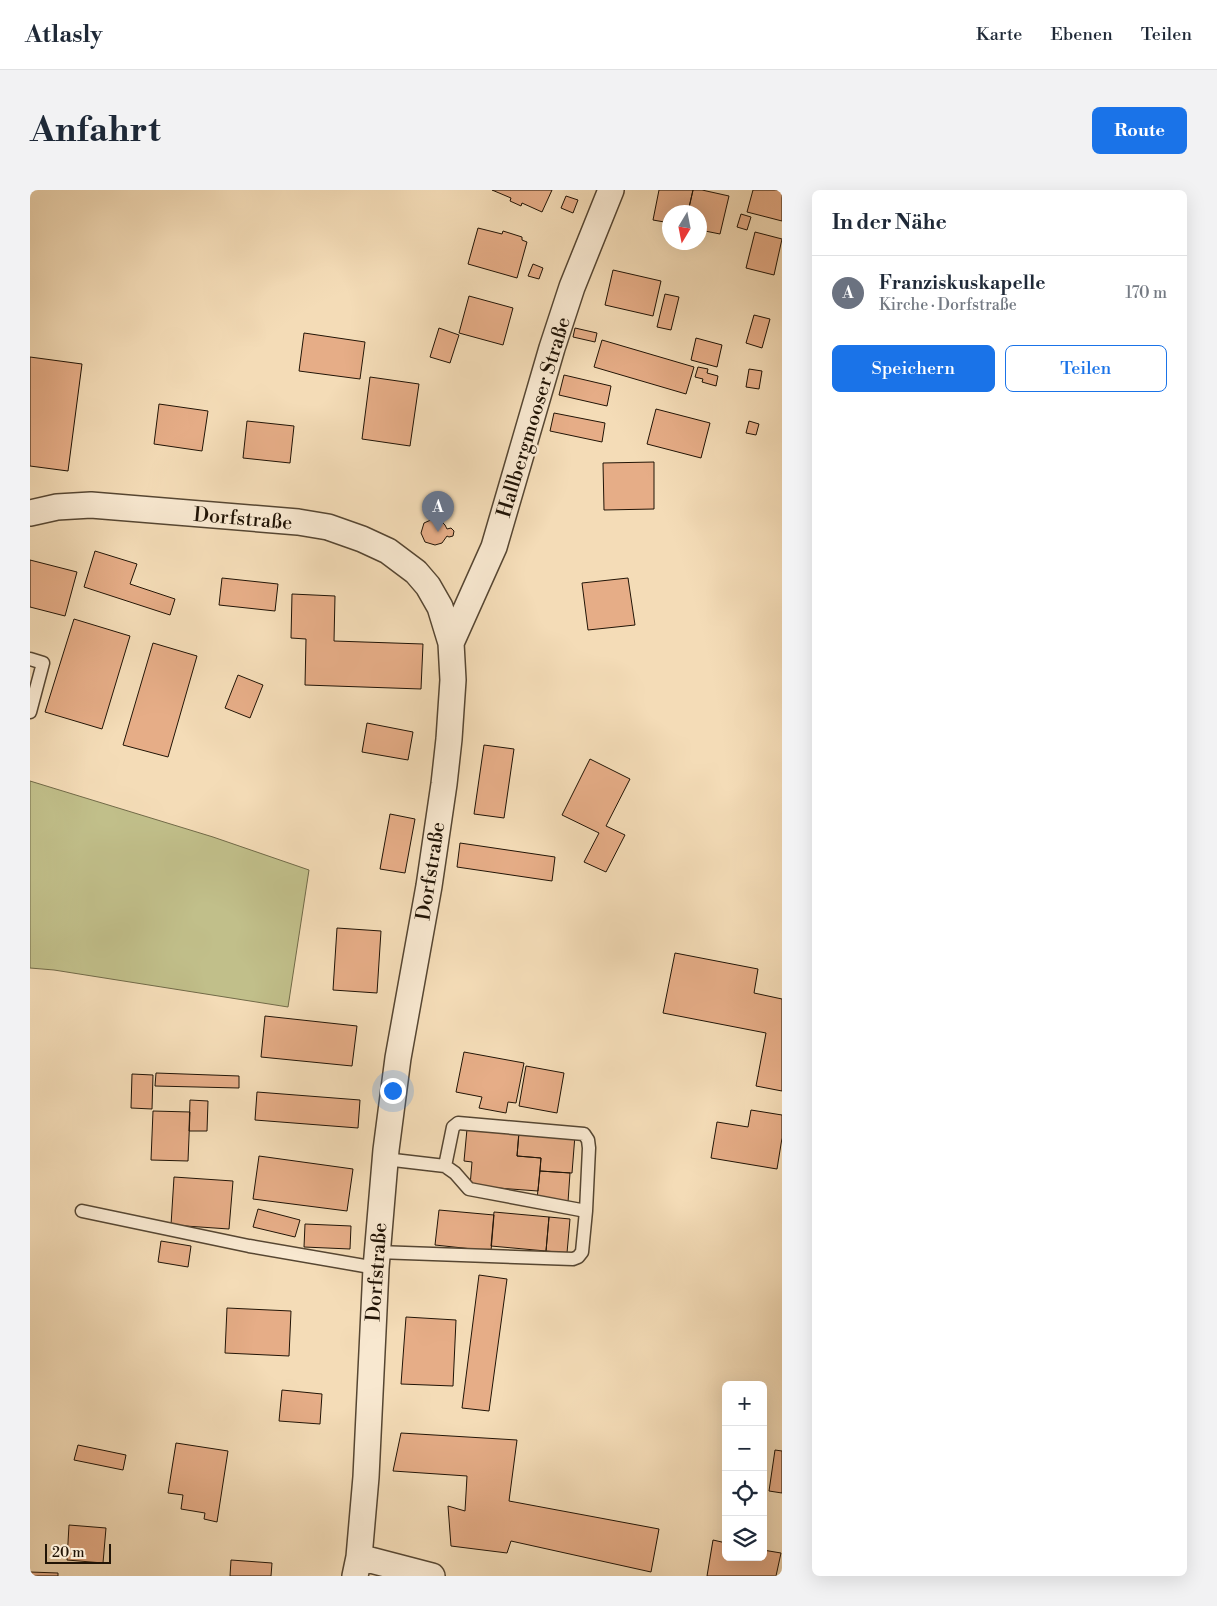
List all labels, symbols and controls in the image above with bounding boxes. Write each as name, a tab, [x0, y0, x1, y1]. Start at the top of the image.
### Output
text: Atlasly	[25, 20, 102, 50]
text: Karte	[976, 23, 1022, 46]
text: Ebenen	[1050, 23, 1113, 46]
text: Teilen	[1141, 23, 1192, 46]
button: Route	[1092, 107, 1187, 154]
text: Anfahrt	[30, 109, 161, 152]
north arrow	[662, 205, 707, 250]
text: In der Nähe	[832, 210, 947, 236]
text: Franziskuskapelle	[879, 271, 1045, 295]
text: A	[842, 283, 854, 303]
text: 170 m	[1125, 283, 1167, 303]
text: Kirche · Dorfstraße	[879, 295, 1017, 315]
street label: Hallbergmooser Straße	[492, 314, 577, 521]
button: Speichern	[832, 345, 995, 392]
button: Teilen	[1005, 345, 1167, 392]
pin: A	[422, 491, 454, 532]
street label: Dorfstraße	[192, 503, 293, 536]
street label: Dorfstraße	[411, 820, 452, 922]
your location	[380, 1078, 406, 1104]
street label: Dorfstraße	[362, 1222, 393, 1323]
map controls	[722, 1381, 767, 1561]
button: +	[722, 1381, 767, 1426]
button: −	[722, 1426, 767, 1471]
button: locate	[722, 1471, 767, 1516]
button: layers	[722, 1516, 767, 1561]
scale bar	[45, 1541, 111, 1564]
text: 20 m	[52, 1544, 84, 1562]

